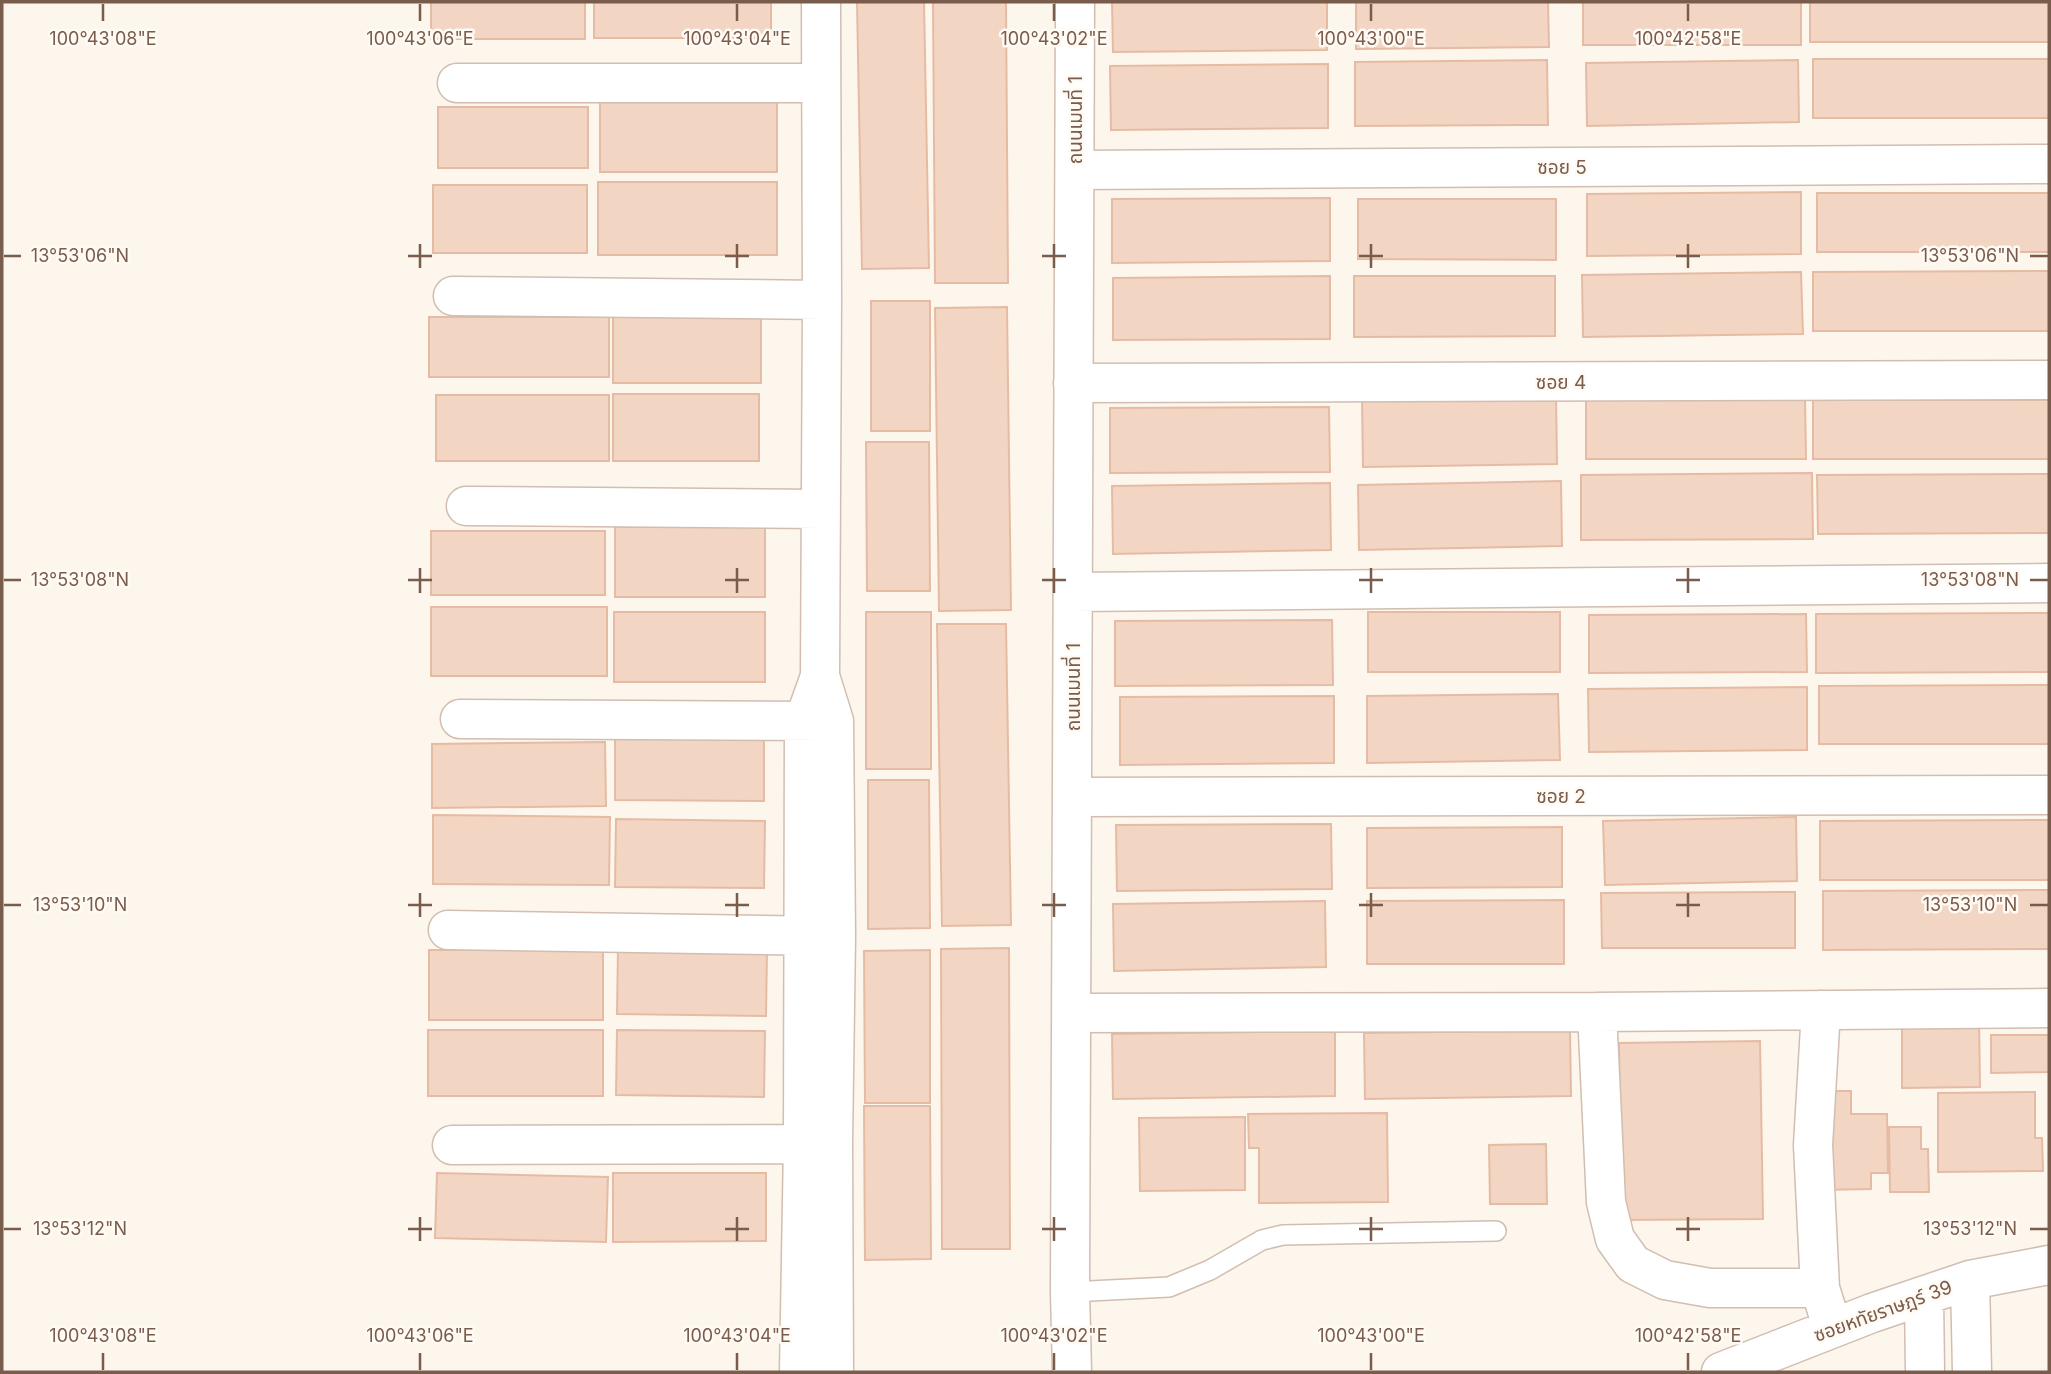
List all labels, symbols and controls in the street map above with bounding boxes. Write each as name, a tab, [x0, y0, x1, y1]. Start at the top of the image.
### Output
text: 100°43'08"E	[49, 28, 157, 49]
text: 100°43'06"E	[366, 28, 474, 49]
text: 100°43'04"E	[683, 28, 791, 49]
text: 100°43'02"E	[1000, 28, 1108, 49]
text: 100°43'00"E	[1317, 28, 1425, 49]
text: 100°42'58"E	[1635, 28, 1741, 49]
street label: ถนนเมนที่ 1	[1062, 76, 1087, 164]
street label: ซอย 5	[1537, 156, 1587, 179]
text: 13°53'06"N	[31, 245, 129, 266]
text: 13°53'06"N	[1921, 245, 2019, 266]
street label: ซอย 4	[1536, 371, 1586, 394]
text: 13°53'08"N	[31, 569, 129, 590]
text: 13°53'08"N	[1921, 569, 2019, 590]
street label: ถนนเมนที่ 1	[1060, 643, 1085, 731]
street label: ซอย 2	[1536, 785, 1586, 808]
text: 13°53'10"N	[33, 894, 127, 915]
text: 13°53'10"N	[1923, 894, 2017, 915]
text: 13°53'12"N	[33, 1218, 127, 1239]
text: 13°53'12"N	[1923, 1218, 2017, 1239]
street label: ซอยหทัยราษฎร์ 39	[1811, 1275, 1955, 1347]
text: 100°43'08"E	[49, 1325, 157, 1346]
text: 100°43'06"E	[366, 1325, 474, 1346]
text: 100°43'04"E	[683, 1325, 791, 1346]
text: 100°43'02"E	[1000, 1325, 1108, 1346]
text: 100°43'00"E	[1317, 1325, 1425, 1346]
text: 100°42'58"E	[1635, 1325, 1741, 1346]

